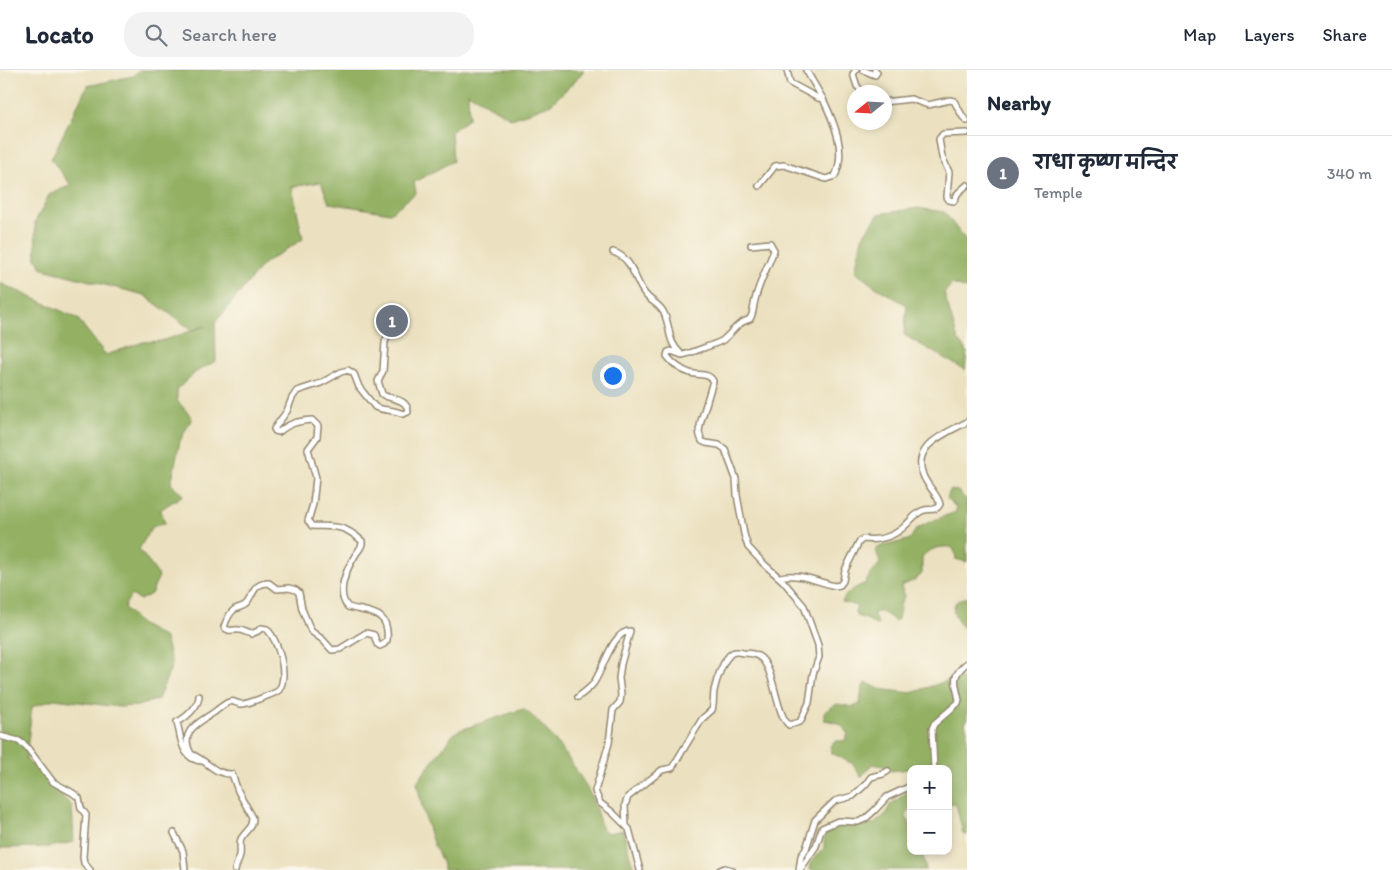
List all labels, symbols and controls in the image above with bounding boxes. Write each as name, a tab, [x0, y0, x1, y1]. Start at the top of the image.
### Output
search box	[124, 12, 474, 57]
text: Locato	[25, 20, 94, 49]
icon: search	[142, 21, 170, 49]
text: Search here	[182, 23, 277, 46]
text: Map	[1183, 24, 1216, 46]
text: Layers	[1244, 24, 1294, 46]
text: Share	[1322, 24, 1367, 46]
north arrow	[847, 85, 892, 130]
text: Nearby	[987, 90, 1051, 115]
text: राधा कृष्ण मन्दिर	[1034, 151, 1177, 174]
text: 1	[999, 164, 1007, 183]
text: 340 m	[1327, 164, 1372, 183]
text: Temple	[1034, 183, 1083, 202]
pin: 1	[376, 302, 408, 340]
your location	[600, 363, 626, 389]
map controls	[907, 765, 952, 855]
button: +	[907, 765, 952, 810]
button: −	[907, 810, 952, 855]

